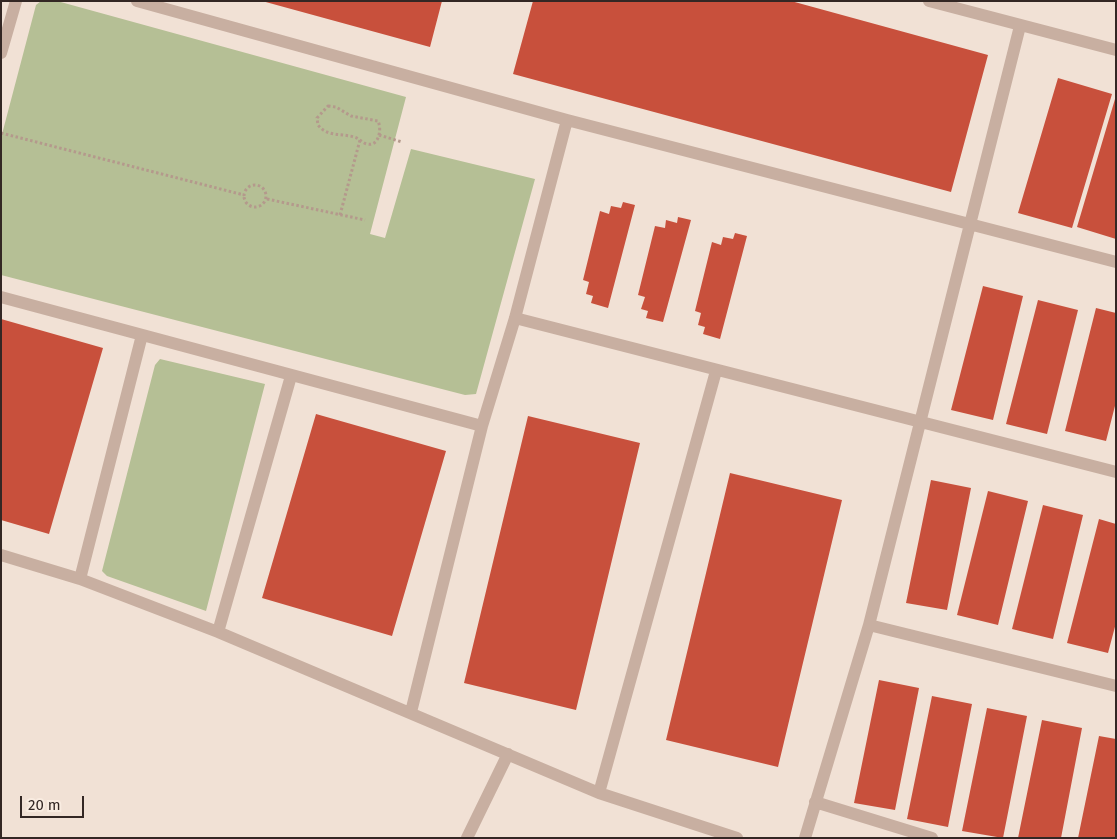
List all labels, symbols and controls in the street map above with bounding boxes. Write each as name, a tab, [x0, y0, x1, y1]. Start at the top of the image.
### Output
scale bar	[22, 786, 86, 818]
text: 20 m	[28, 796, 61, 814]

